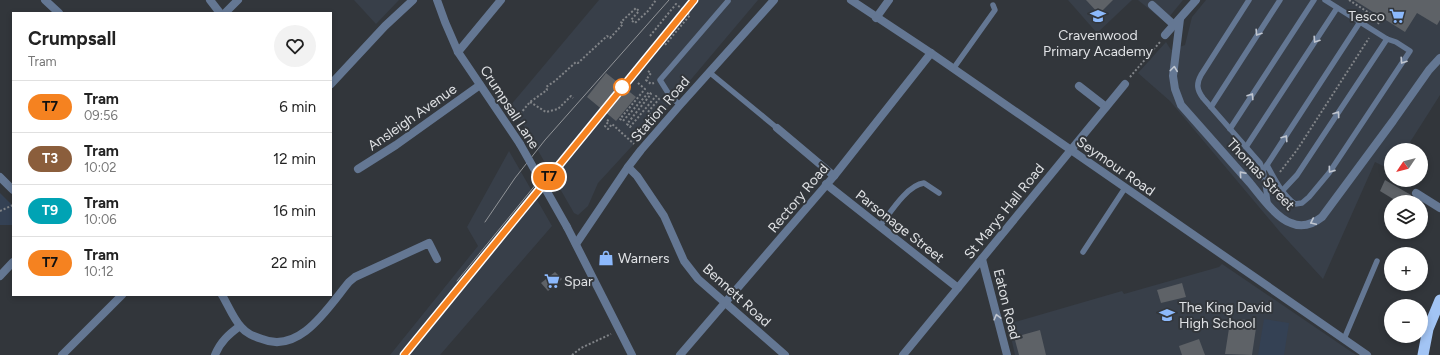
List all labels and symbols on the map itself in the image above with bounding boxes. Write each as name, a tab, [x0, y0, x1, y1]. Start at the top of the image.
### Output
school or university icon: Cravenwood Primary Academy	[1089, 7, 1107, 25]
supermarket icon: Tesco	[1388, 7, 1406, 25]
place label: Tesco	[1348, 8, 1385, 25]
place label: Cravenwood Primary Academy	[1043, 27, 1154, 60]
one-way arrow	[1256, 29, 1263, 36]
one-way arrow	[1314, 36, 1321, 43]
one-way arrow	[1400, 57, 1407, 64]
street label: Crumpsall Lane	[476, 62, 543, 152]
one-way arrow	[1169, 66, 1178, 72]
street label: Station Road	[627, 73, 693, 146]
unlabelled marker	[613, 78, 631, 96]
street label: Ansleigh Avenue	[365, 80, 460, 154]
one-way arrow	[1246, 93, 1254, 100]
one-way arrow	[1332, 111, 1340, 118]
street label: Seymour Road	[1073, 133, 1158, 200]
street label: Thomas Street	[1223, 135, 1298, 214]
one-way arrow	[1280, 135, 1287, 142]
north arrow	[1384, 143, 1428, 187]
street label: Rectory Road	[765, 160, 832, 236]
street label: St Marys Hall Road	[961, 160, 1048, 262]
line badge: T7	[531, 164, 567, 190]
one-way arrow	[1328, 166, 1336, 173]
one-way arrow	[1240, 172, 1247, 179]
street label: Parsonage Street	[852, 186, 947, 266]
one-way arrow	[1310, 217, 1317, 225]
shop icon: Warners	[597, 249, 615, 267]
place label: Warners	[618, 250, 669, 267]
street label: Bennett Road	[699, 260, 774, 330]
street label: Eaton Road	[990, 267, 1024, 341]
supermarket icon: Spar	[543, 272, 561, 290]
place label: Spar	[564, 273, 593, 290]
place label: The King David High School	[1179, 299, 1272, 332]
school or university icon: The King David High School	[1158, 306, 1176, 324]
one-way arrow	[993, 314, 1002, 321]

